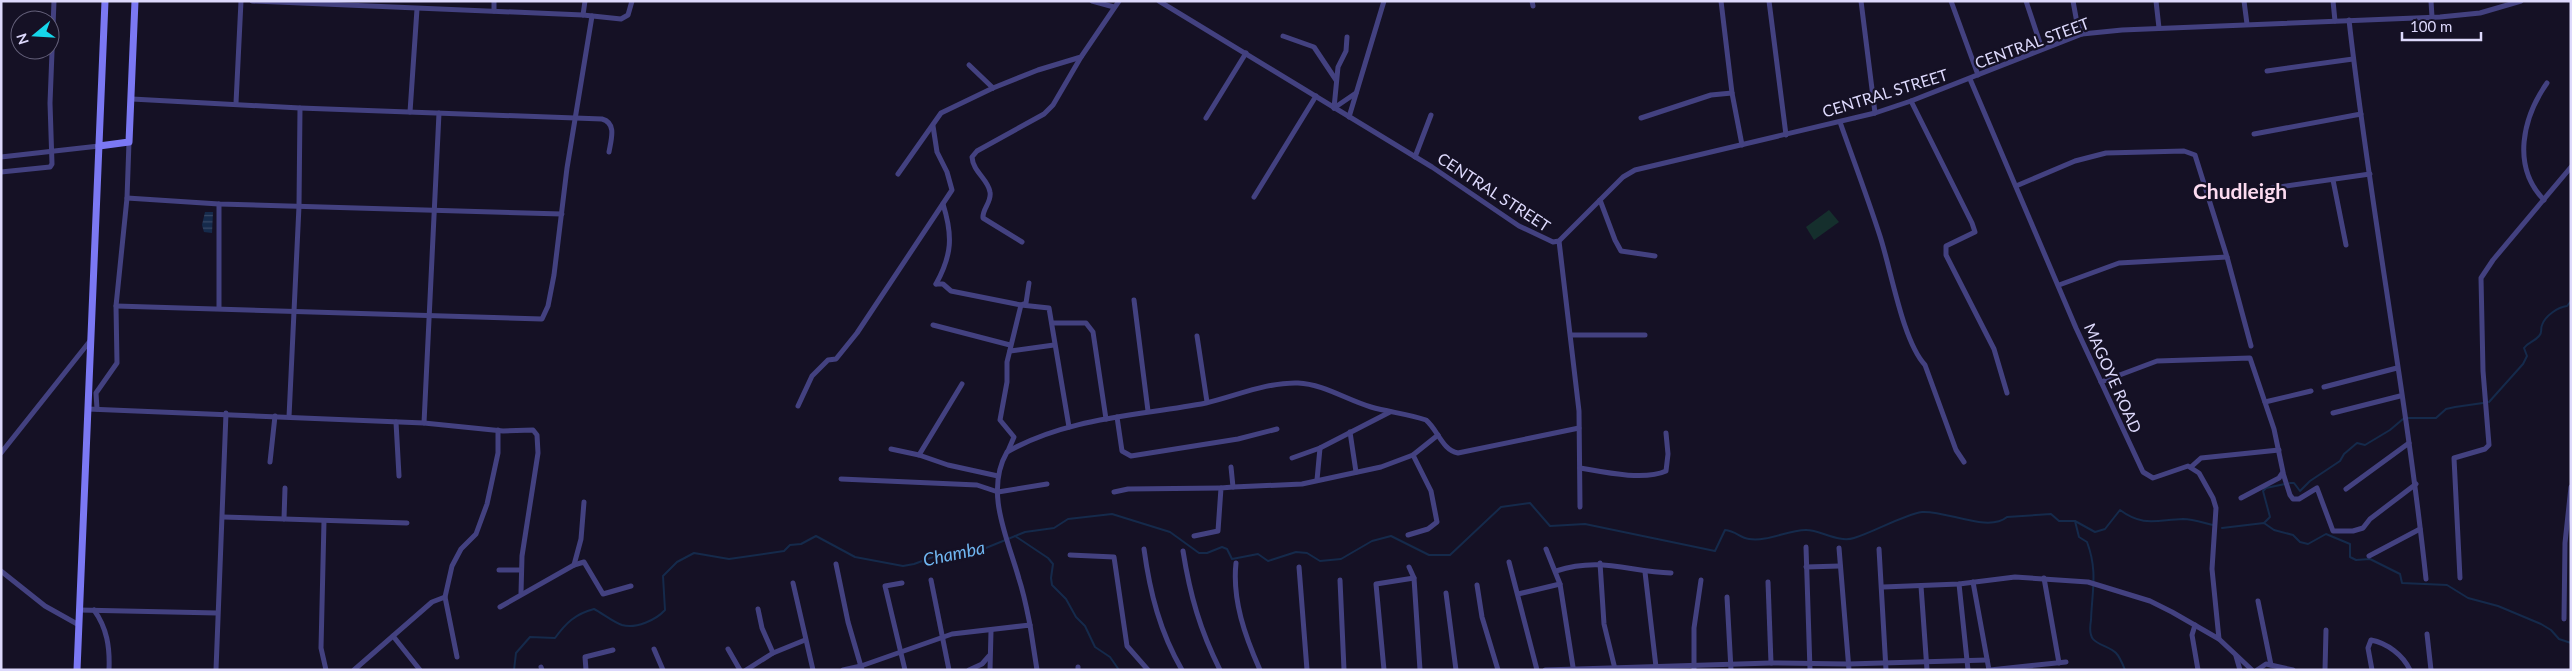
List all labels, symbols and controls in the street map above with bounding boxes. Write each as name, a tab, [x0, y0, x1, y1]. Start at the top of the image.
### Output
north arrow	[10, 10, 60, 60]
scale bar	[2402, 10, 2481, 42]
street label: CENTRAL STEET	[1972, 13, 2092, 72]
text: 100 m	[2410, 17, 2452, 35]
text: N	[12, 31, 32, 47]
street label: CENTRAL STREET	[1820, 64, 1950, 121]
street label: CENTRAL STREET	[1434, 148, 1555, 235]
district label: Chudleigh	[2193, 178, 2287, 203]
street label: MAGOYE ROAD	[2081, 320, 2146, 436]
water label: Chamba	[921, 536, 987, 570]

